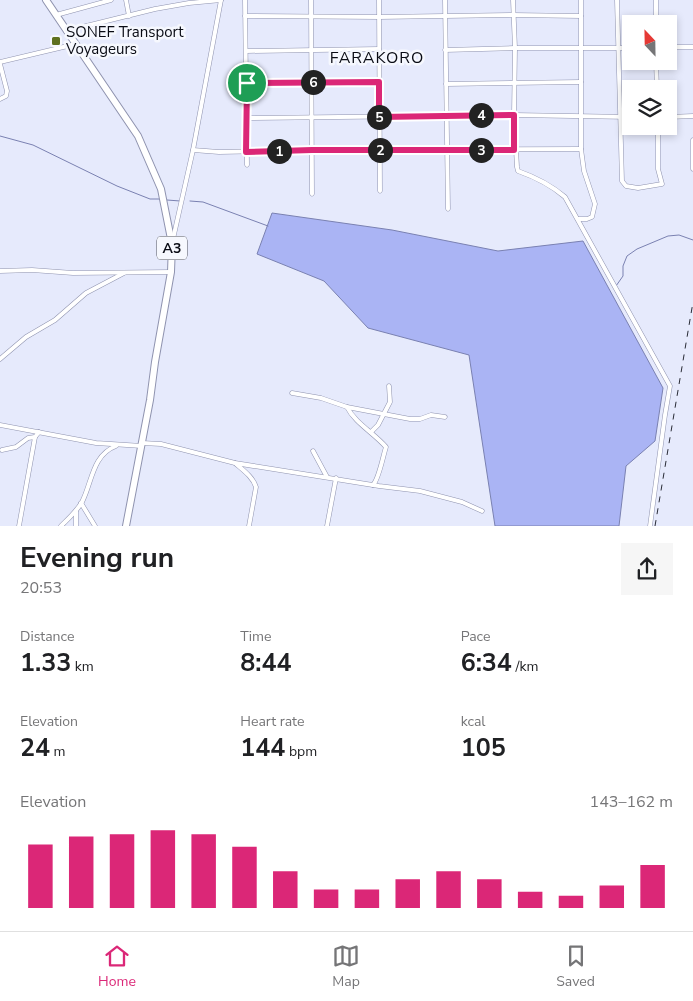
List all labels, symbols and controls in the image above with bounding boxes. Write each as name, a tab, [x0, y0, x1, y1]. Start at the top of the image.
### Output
north arrow	[622, 15, 678, 70]
map controls	[622, 15, 677, 135]
place label: SONEF Transport Voyageurs	[65, 22, 184, 59]
marker: SONEF Transport Voyageurs	[50, 35, 62, 47]
district label: FARAKORO	[330, 47, 424, 69]
pin	[226, 62, 268, 104]
icon: arrive	[233, 69, 261, 97]
pin: 6	[300, 70, 326, 94]
text: 6	[309, 73, 318, 92]
button: layers	[622, 80, 677, 135]
pin: 4	[468, 102, 494, 128]
pin: 5	[366, 104, 392, 130]
text: 4	[477, 106, 486, 125]
text: 5	[375, 108, 384, 127]
pin: 1	[266, 138, 292, 164]
pin: 2	[368, 138, 392, 162]
pin: 3	[468, 138, 494, 162]
text: 2	[376, 141, 385, 160]
text: 3	[477, 141, 486, 160]
text: 1	[275, 142, 284, 161]
road number: A3	[157, 237, 187, 260]
text: Evening run	[20, 539, 174, 577]
button: share	[621, 543, 673, 595]
text: 20:53	[20, 577, 62, 599]
text: Distance	[20, 627, 74, 646]
text: Time	[240, 627, 271, 646]
text: Pace	[461, 627, 490, 646]
text: 1.33	[20, 646, 71, 680]
text: 8:44	[240, 646, 292, 680]
text: 6:34	[461, 646, 512, 680]
text: km	[71, 657, 94, 676]
text: /km	[512, 657, 538, 676]
text: Elevation	[20, 712, 78, 731]
text: Heart rate	[240, 712, 304, 731]
text: kcal	[461, 712, 485, 731]
text: 24	[20, 731, 50, 765]
text: 144	[240, 731, 285, 765]
text: 105	[461, 731, 506, 765]
text: m	[50, 742, 66, 761]
text: bpm	[285, 742, 317, 761]
text: Elevation	[20, 791, 86, 813]
text: 143–162 m	[590, 791, 673, 813]
tab: Home	[98, 942, 136, 991]
tab: Map	[332, 942, 360, 991]
tab: Saved	[556, 942, 595, 991]

